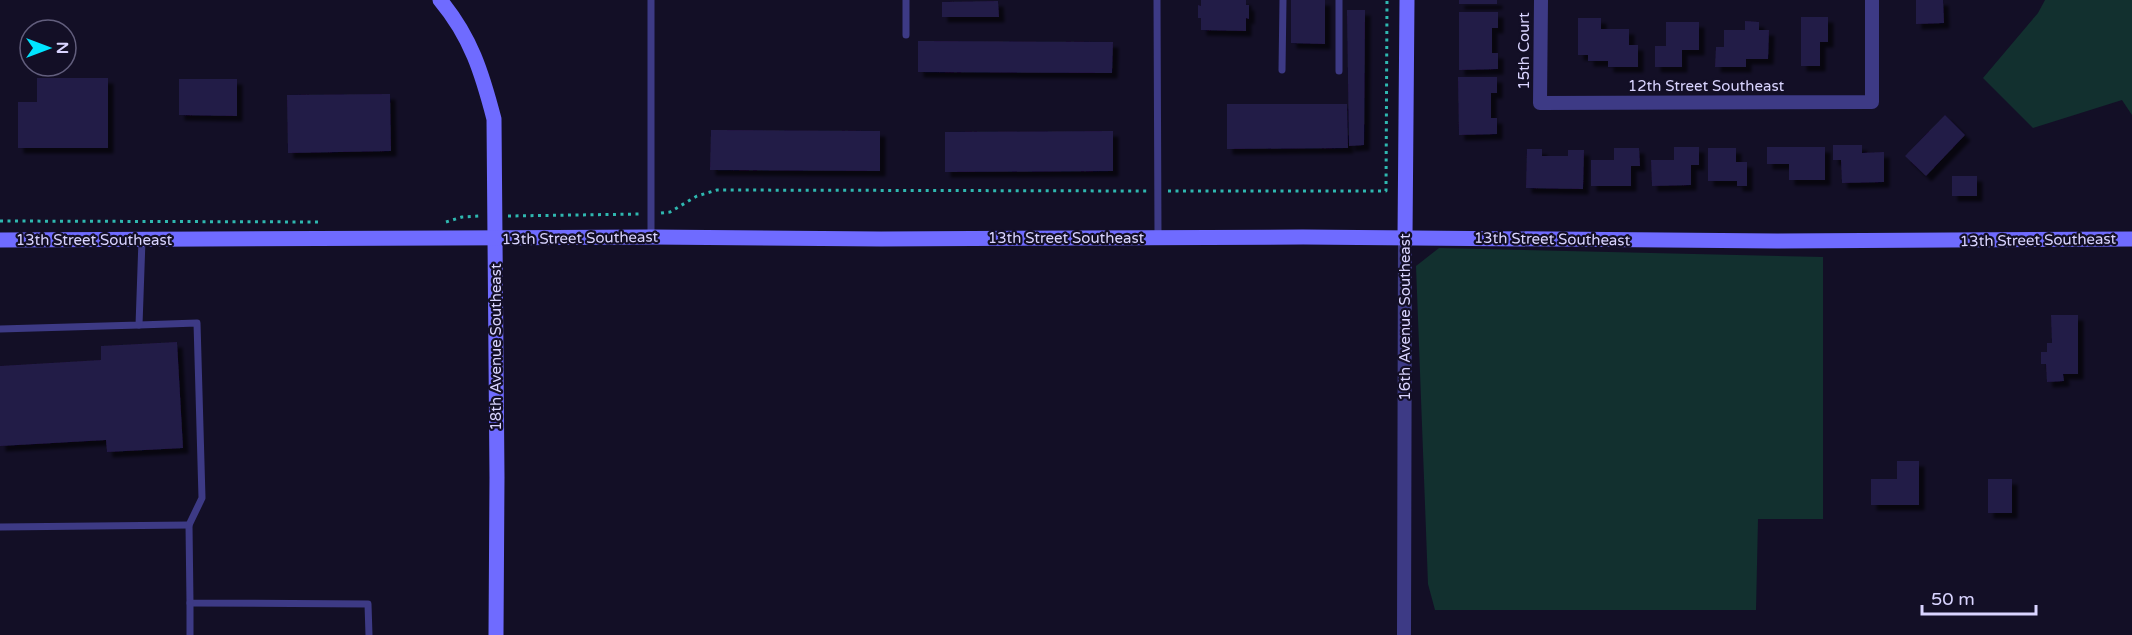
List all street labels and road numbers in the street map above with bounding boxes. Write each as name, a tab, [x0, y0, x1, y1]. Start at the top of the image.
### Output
street label: 15th Court	[1515, 12, 1533, 90]
street label: 12th Street Southeast	[1628, 77, 1785, 95]
street label: 13th Street Southeast	[502, 228, 659, 248]
street label: 13th Street Southeast	[988, 229, 1145, 247]
street label: 13th Street Southeast	[1474, 229, 1631, 249]
street label: 13th Street Southeast	[1960, 230, 2117, 250]
street label: 13th Street Southeast	[16, 231, 173, 249]
street label: 16th Avenue Southeast	[1396, 233, 1414, 401]
street label: 18th Avenue Southeast	[487, 263, 505, 431]

